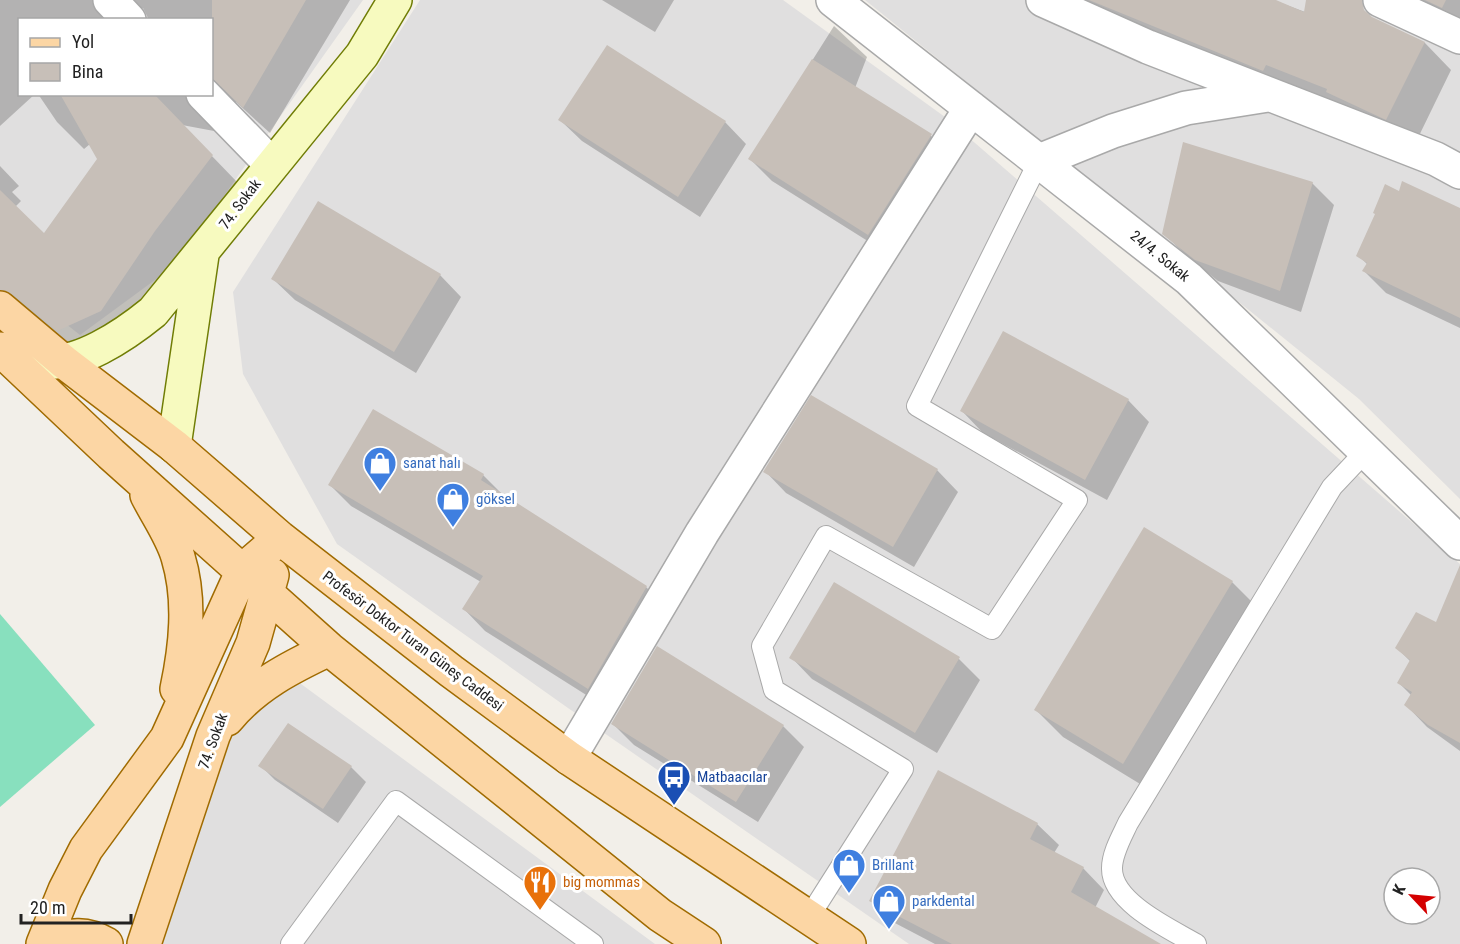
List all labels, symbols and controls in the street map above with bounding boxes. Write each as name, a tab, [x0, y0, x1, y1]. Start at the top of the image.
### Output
legend	[18, 18, 213, 96]
text: Yol	[72, 31, 94, 52]
text: Bina	[72, 61, 103, 82]
street label: 74. Sokak	[215, 175, 265, 233]
street label: 24/4. Sokak	[1127, 227, 1194, 286]
shop icon: sanat halı	[362, 445, 398, 492]
place label: sanat halı	[403, 454, 461, 472]
shop icon: göksel	[435, 481, 471, 528]
place label: göksel	[476, 490, 515, 508]
street label: Profesör Doktor Turan Güneş Caddesi	[319, 567, 507, 715]
street label: 74. Sokak	[195, 710, 231, 771]
bus stop icon: Matbaacılar	[656, 759, 692, 806]
place label: Matbaacılar	[697, 768, 768, 786]
shop icon: Brillant	[831, 847, 867, 894]
place label: Brillant	[872, 856, 914, 874]
restaurant icon: big mommas	[522, 864, 558, 911]
north arrow	[1382, 866, 1442, 926]
place label: big mommas	[563, 873, 640, 891]
text: K	[1388, 881, 1410, 898]
shop icon: parkdental	[871, 883, 907, 930]
scale bar	[21, 887, 130, 925]
place label: parkdental	[912, 892, 975, 910]
text: 20 m	[30, 897, 65, 918]

